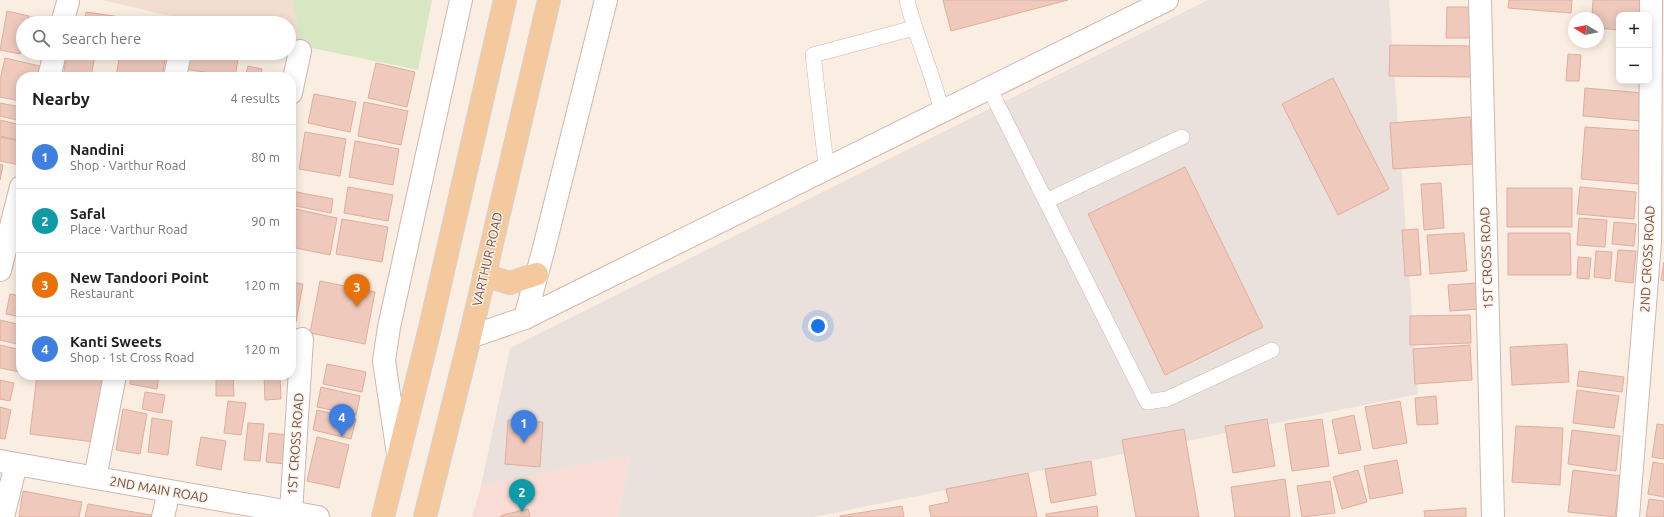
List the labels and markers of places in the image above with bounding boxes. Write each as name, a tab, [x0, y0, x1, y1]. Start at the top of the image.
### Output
pin: 3	[344, 274, 370, 307]
pin: 4	[329, 404, 355, 437]
pin: 1	[511, 410, 537, 443]
pin: 2	[509, 479, 535, 512]

